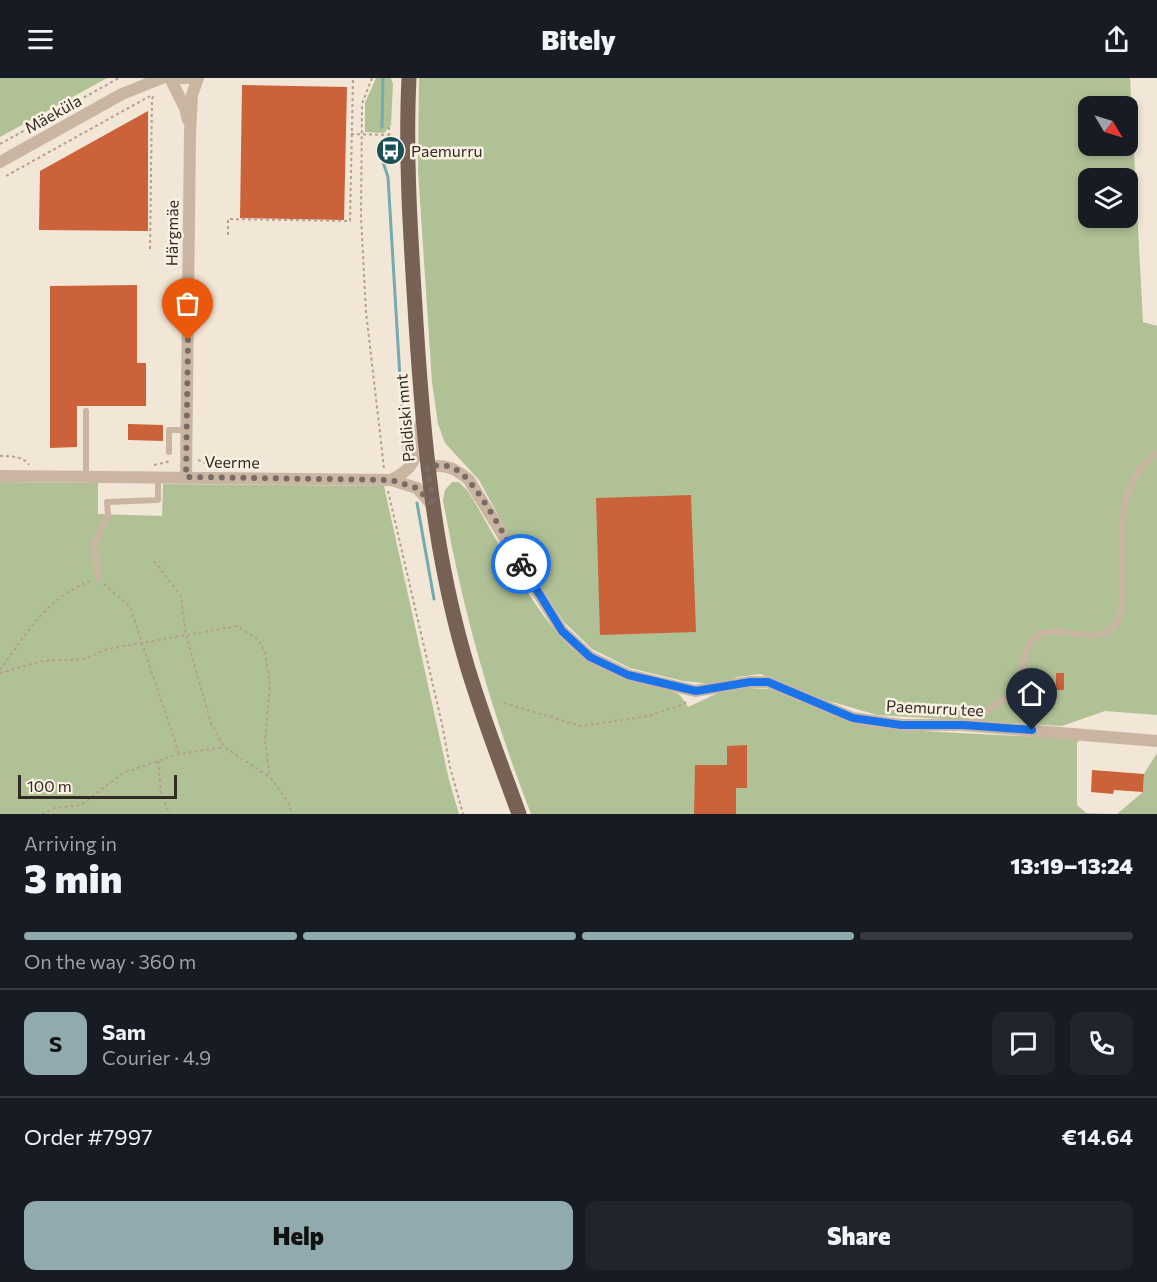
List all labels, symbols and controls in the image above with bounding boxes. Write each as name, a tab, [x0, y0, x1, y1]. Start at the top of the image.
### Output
icon: menu	[24, 23, 57, 56]
text: Bitely	[541, 23, 616, 56]
icon: share	[1100, 23, 1133, 56]
street label: Mäeküla	[21, 90, 84, 137]
north arrow	[1078, 96, 1138, 156]
map controls	[1078, 96, 1138, 228]
bus stop icon: Paemurru	[374, 135, 406, 167]
place label: Paemurru	[411, 141, 482, 160]
button: layers	[1078, 168, 1138, 228]
street label: Härgmäe	[161, 200, 182, 266]
pin	[162, 278, 213, 340]
icon: bag	[171, 287, 204, 320]
street label: Paldiski mnt	[391, 373, 418, 463]
street label: Veerme	[204, 452, 260, 471]
courier	[491, 534, 551, 594]
icon: bike	[505, 548, 538, 581]
pin	[1006, 668, 1057, 730]
icon: home	[1015, 677, 1048, 710]
street label: Paemurru tee	[886, 695, 984, 720]
scale bar	[18, 772, 177, 800]
text: 100 m	[27, 776, 72, 795]
text: Arriving in	[24, 831, 117, 855]
text: 13:19–13:24	[1010, 852, 1133, 879]
text: 3 min	[24, 853, 122, 901]
text: On the way · 360 m	[24, 949, 196, 973]
button: chat	[992, 1012, 1055, 1075]
button: phone	[1070, 1012, 1133, 1075]
text: Sam	[102, 1018, 146, 1045]
text: S	[49, 1030, 62, 1057]
text: Courier · 4.9	[102, 1045, 211, 1069]
text: Order #7997	[24, 1123, 153, 1150]
text: €14.64	[1062, 1123, 1133, 1150]
button: Help	[24, 1201, 573, 1270]
button: Share	[585, 1201, 1133, 1270]

